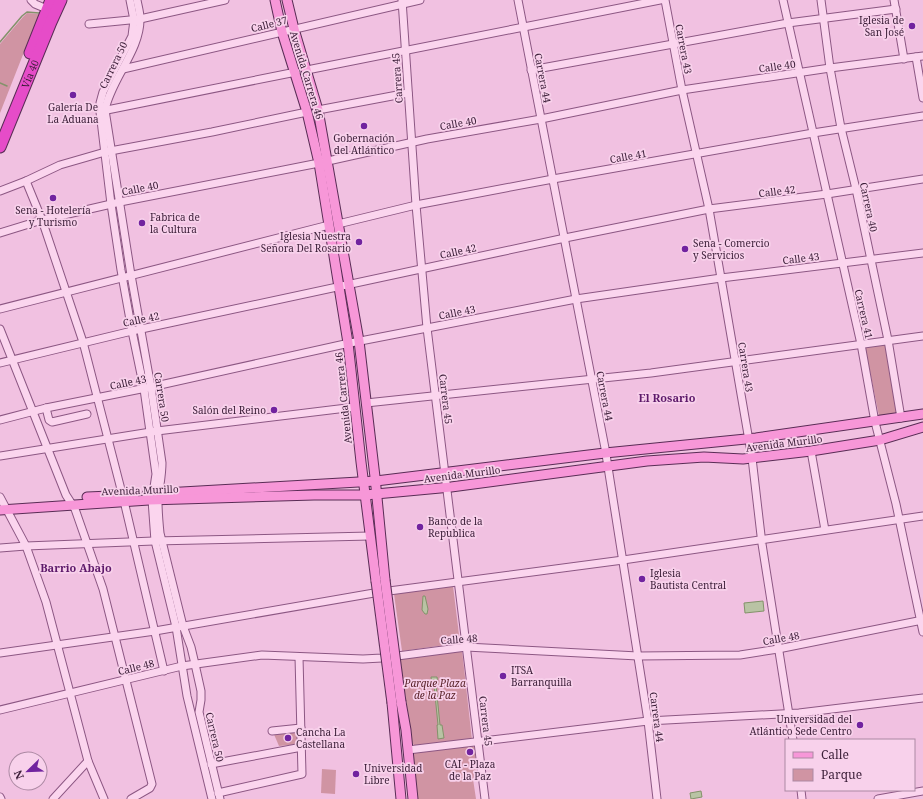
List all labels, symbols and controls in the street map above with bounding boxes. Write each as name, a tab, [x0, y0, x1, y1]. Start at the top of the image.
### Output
street label: Calle 37	[249, 13, 289, 35]
place label: Iglesia de San José	[859, 13, 904, 39]
marker: Iglesia de San José	[907, 21, 917, 31]
street label: Carrera 43	[672, 23, 696, 76]
street label: Avenida Carrera 46	[287, 29, 327, 121]
street label: Carrera 50	[96, 39, 131, 91]
street label: Carrera 45	[388, 52, 406, 104]
street label: Carrera 44	[531, 52, 555, 105]
street label: Calle 40	[758, 56, 797, 76]
street label: Vía 40	[18, 57, 42, 90]
marker: Galería De La Aduana	[68, 90, 78, 100]
place label: Galería De La Aduana	[47, 100, 99, 126]
street label: Calle 40	[439, 113, 478, 133]
marker: Gobernación del Atlántico	[359, 121, 369, 131]
place label: Gobernación del Atlántico	[333, 131, 395, 157]
street label: Calle 41	[609, 146, 647, 166]
street label: Calle 40	[120, 178, 160, 198]
street label: Carrera 40	[857, 181, 881, 234]
street label: Calle 42	[758, 182, 796, 200]
marker: Sena - Hotelería y Turismo	[48, 193, 58, 203]
place label: Sena - Hotelería y Turismo	[15, 203, 91, 229]
place label: Fabrica de la Cultura	[150, 210, 200, 236]
marker: Fabrica de la Cultura	[137, 218, 147, 228]
place label: Iglesia Nuestra Señora Del Rosario	[261, 229, 351, 255]
place label: Sena - Comercio y Servicios	[693, 236, 770, 262]
marker: Iglesia Nuestra Señora Del Rosario	[354, 237, 364, 247]
street label: Calle 42	[438, 240, 478, 262]
marker: Sena - Comercio y Servicios	[680, 244, 690, 254]
street label: Calle 43	[782, 249, 821, 267]
street label: Carrera 41	[852, 288, 876, 340]
street label: Calle 43	[437, 302, 477, 322]
street label: Calle 42	[121, 308, 161, 330]
street label: Carrera 43	[735, 341, 757, 393]
street label: Avenida Carrera 46	[331, 351, 355, 445]
street label: Carrera 44	[593, 370, 617, 423]
street label: Calle 43	[108, 371, 148, 393]
street label: Carrera 50	[151, 371, 173, 423]
street label: Carrera 45	[436, 373, 456, 425]
district label: El Rosario	[639, 390, 696, 405]
place label: Salón del Reino	[192, 403, 266, 417]
marker: Salón del Reino	[269, 405, 279, 415]
street label: Avenida Murillo	[745, 431, 823, 455]
street label: Avenida Murillo	[423, 462, 501, 486]
street label: Avenida Murillo	[101, 482, 179, 498]
place label: Banco de la Republica	[428, 514, 483, 540]
marker: Banco de la Republica	[415, 522, 425, 532]
district label: Barrio Abajo	[40, 560, 112, 575]
place label: Iglesia Bautista Central	[650, 566, 726, 592]
marker: Iglesia Bautista Central	[637, 574, 647, 584]
street label: Calle 48	[762, 628, 801, 648]
street label: Calle 48	[440, 631, 478, 647]
street label: Calle 48	[116, 656, 156, 678]
place label: ITSA Barranquilla	[511, 663, 572, 689]
marker: ITSA Barranquilla	[498, 671, 508, 681]
park label: Parque Plaza de la Paz	[403, 676, 466, 702]
street label: Carrera 44	[647, 691, 667, 743]
street label: Carrera 45	[476, 695, 496, 747]
street label: Carrera 50	[203, 711, 228, 764]
place label: Universidad del Atlántico Sede Centro	[749, 712, 852, 738]
marker: Universidad del Atlántico Sede Centro	[855, 720, 865, 730]
place label: Cancha La Castellana	[296, 725, 346, 751]
marker: Cancha La Castellana	[283, 733, 293, 743]
legend	[785, 739, 915, 791]
text: Calle	[821, 746, 849, 763]
marker: CAI - Plaza de la Paz	[465, 747, 475, 757]
north arrow	[8, 751, 48, 791]
place label: CAI - Plaza de la Paz	[445, 757, 496, 783]
place label: Universidad Libre	[364, 761, 422, 787]
text: Parque	[821, 766, 862, 783]
text: N	[10, 768, 27, 782]
marker: Universidad Libre	[351, 769, 361, 779]

